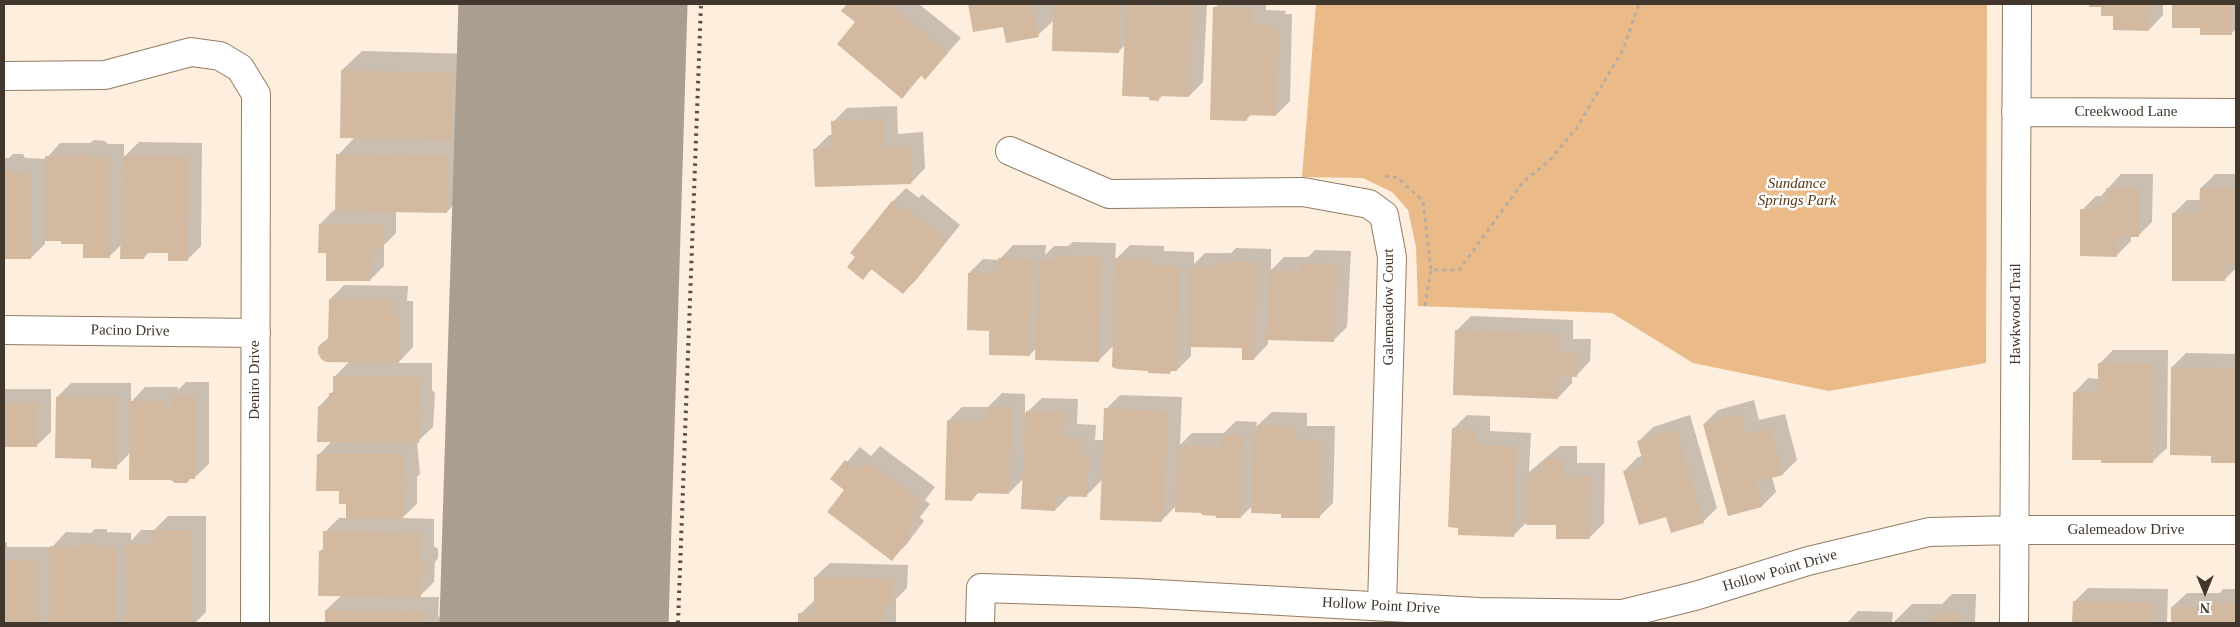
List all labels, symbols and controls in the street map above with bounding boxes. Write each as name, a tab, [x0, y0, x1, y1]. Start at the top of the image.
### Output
street label: Creekwood Lane	[2075, 103, 2177, 121]
park label: Sundance Springs Park	[1758, 175, 1836, 210]
street label: Galemeadow Court	[1380, 248, 1398, 366]
street label: Hawkwood Trail	[2007, 263, 2025, 365]
street label: Pacino Drive	[90, 321, 170, 341]
street label: Deniro Drive	[246, 340, 264, 420]
street label: Galemeadow Drive	[2067, 521, 2185, 539]
street label: Hollow Point Drive	[1721, 546, 1839, 596]
north arrow	[2180, 567, 2230, 617]
street label: Hollow Point Drive	[1321, 594, 1441, 618]
text: N	[2200, 600, 2210, 615]

